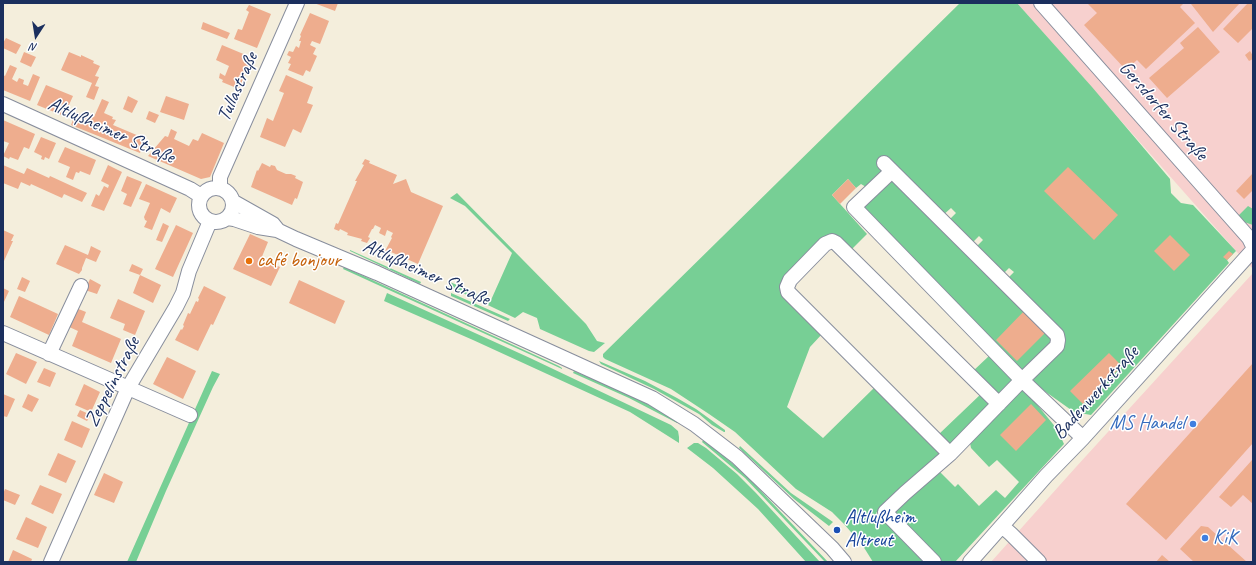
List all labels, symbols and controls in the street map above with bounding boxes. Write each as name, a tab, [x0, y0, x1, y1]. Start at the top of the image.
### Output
north arrow	[16, 16, 56, 56]
text: N	[29, 40, 38, 55]
street label: Tullastraße	[212, 49, 264, 125]
street label: Gersdorfer Straße	[1113, 56, 1213, 166]
street label: Altlußheimer Straße	[44, 92, 178, 170]
street label: Altlußheimer Straße	[359, 234, 493, 312]
place label: café bonjour	[257, 249, 340, 273]
marker: café bonjour	[244, 256, 254, 266]
street label: Zeppelinstraße	[80, 333, 146, 431]
street label: Badenwerkstraße	[1048, 341, 1144, 445]
place label: MS Handel	[1110, 412, 1185, 436]
marker: MS Handel	[1188, 419, 1198, 429]
place label: Altlußheim Altreut	[845, 506, 916, 553]
marker: Altlußheim Altreut	[832, 525, 842, 535]
place label: KiK	[1213, 526, 1237, 550]
marker: KiK	[1200, 533, 1210, 543]

